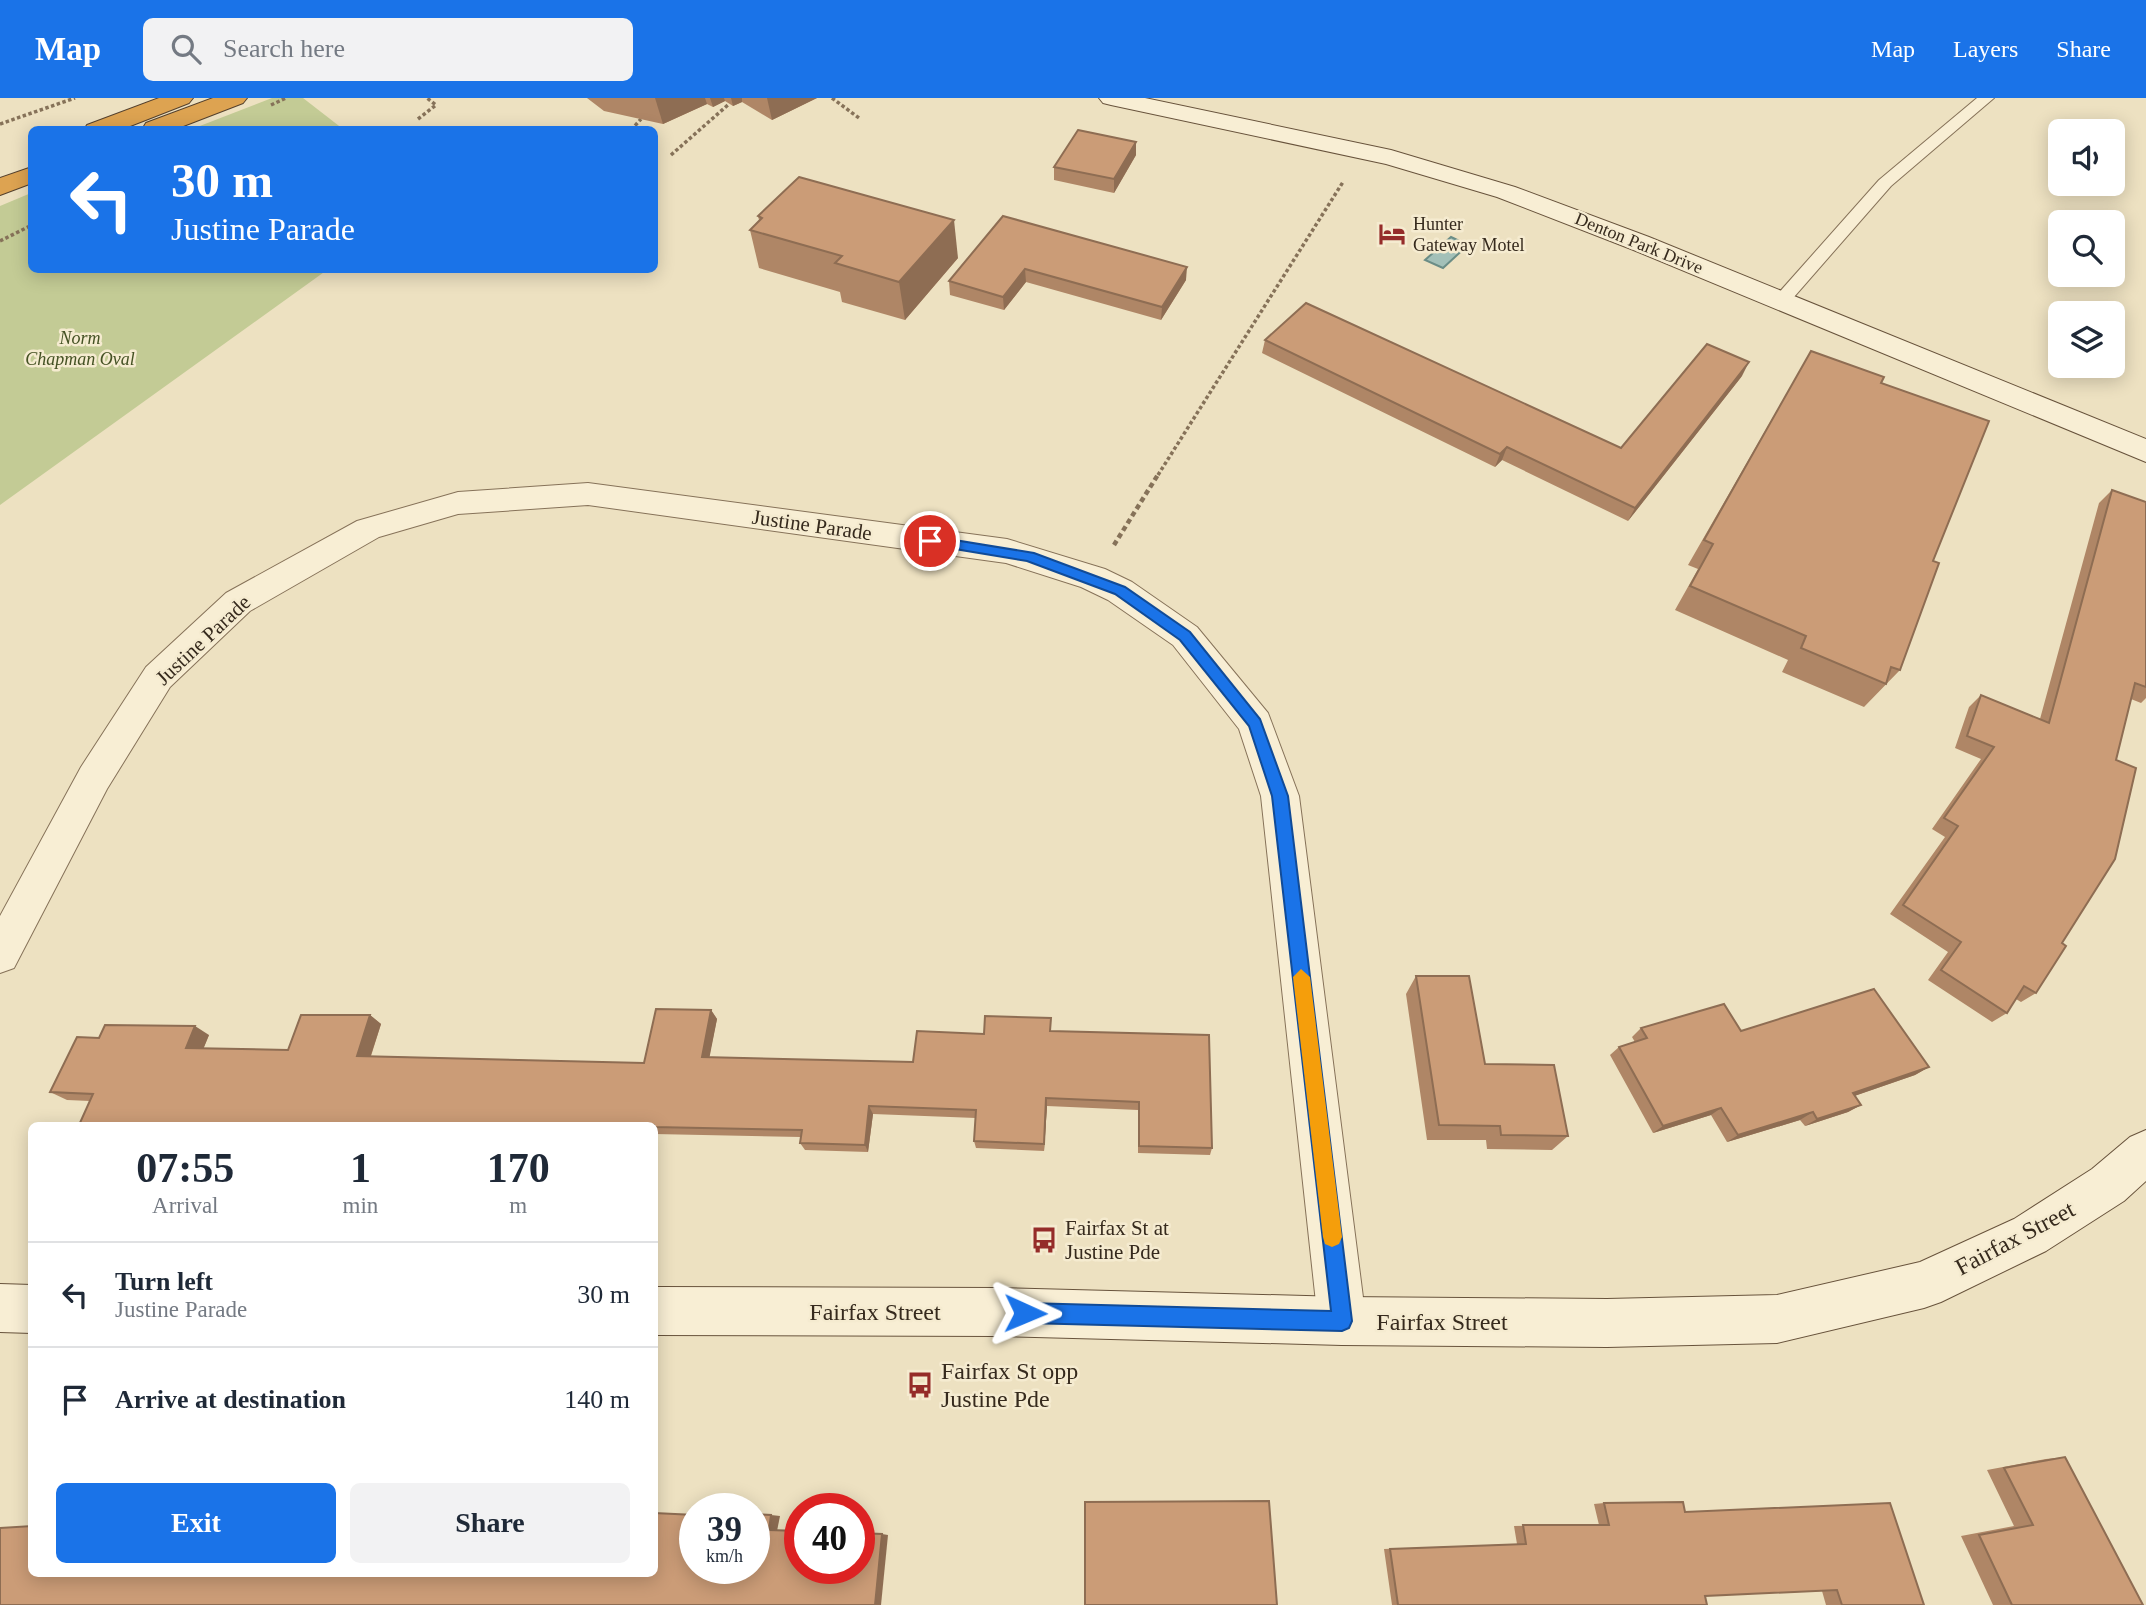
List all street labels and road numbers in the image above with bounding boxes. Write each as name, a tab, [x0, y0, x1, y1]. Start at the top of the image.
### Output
street label: Denton Park Drive	[1572, 208, 1706, 278]
street label: Justine Parade	[751, 505, 873, 545]
street label: Justine Parade	[151, 590, 255, 690]
street label: Fairfax Street	[1951, 1196, 2079, 1280]
street label: Fairfax Street	[809, 1299, 941, 1325]
street label: Fairfax Street	[1376, 1309, 1508, 1335]

